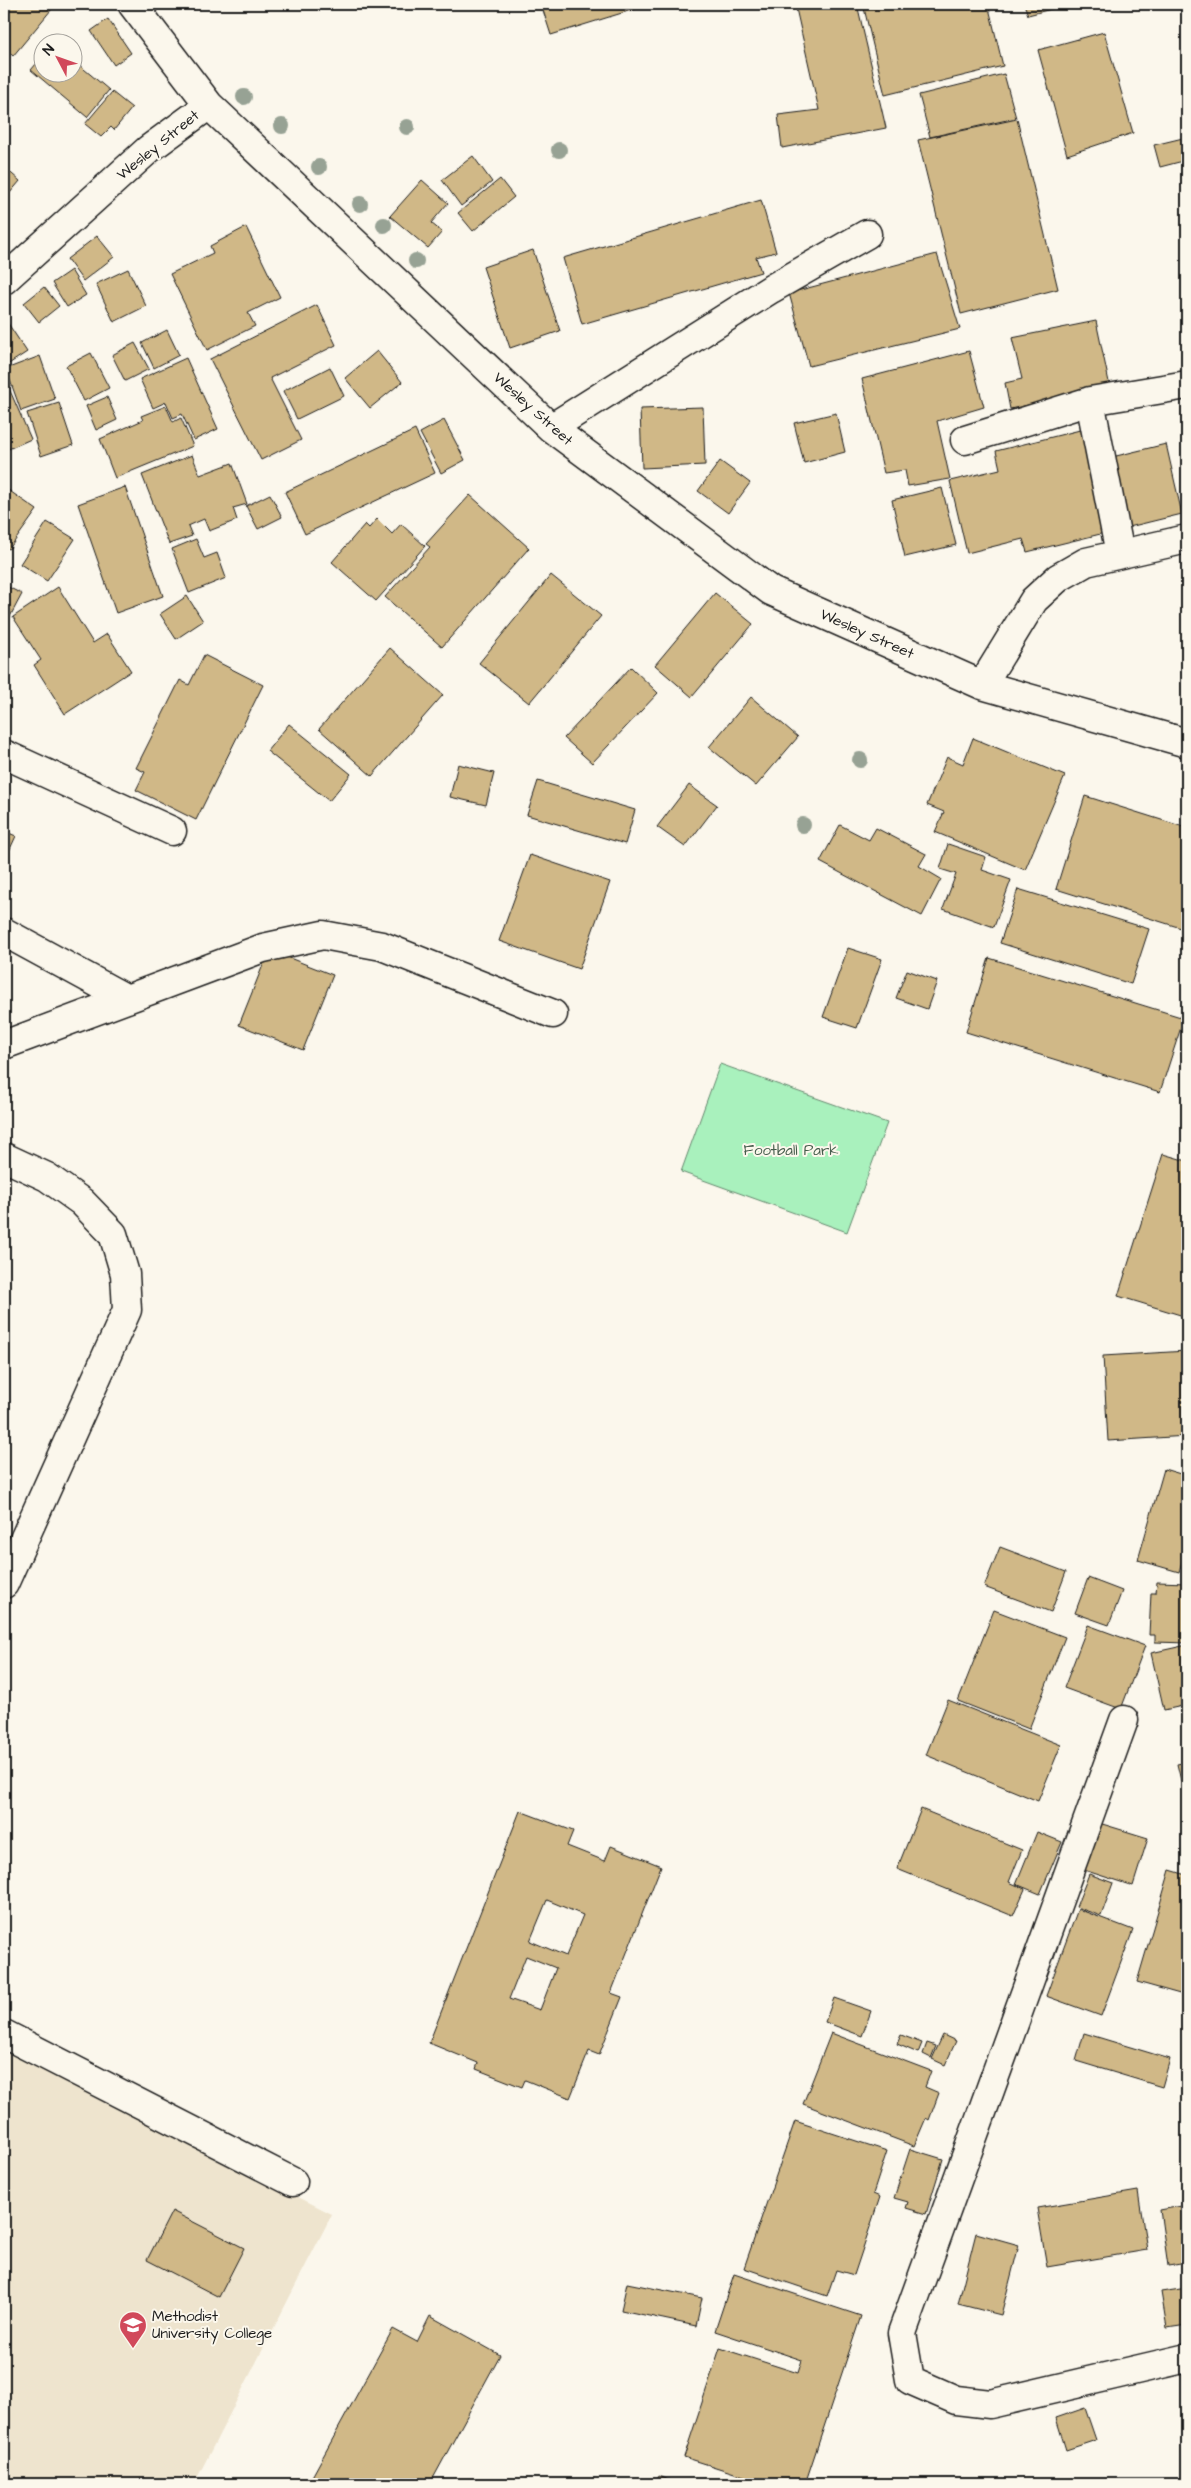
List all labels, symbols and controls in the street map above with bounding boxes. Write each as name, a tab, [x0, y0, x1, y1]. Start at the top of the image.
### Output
north arrow	[32, 32, 82, 82]
text: N	[39, 40, 60, 60]
street label: Wesley Street	[112, 105, 204, 186]
street label: Wesley Street	[488, 367, 577, 451]
street label: Wesley Street	[816, 604, 917, 665]
park label: Football Park	[744, 1140, 838, 1161]
place label: Methodist University College	[152, 2306, 272, 2345]
school or university icon: Methodist University College	[118, 2310, 148, 2349]

